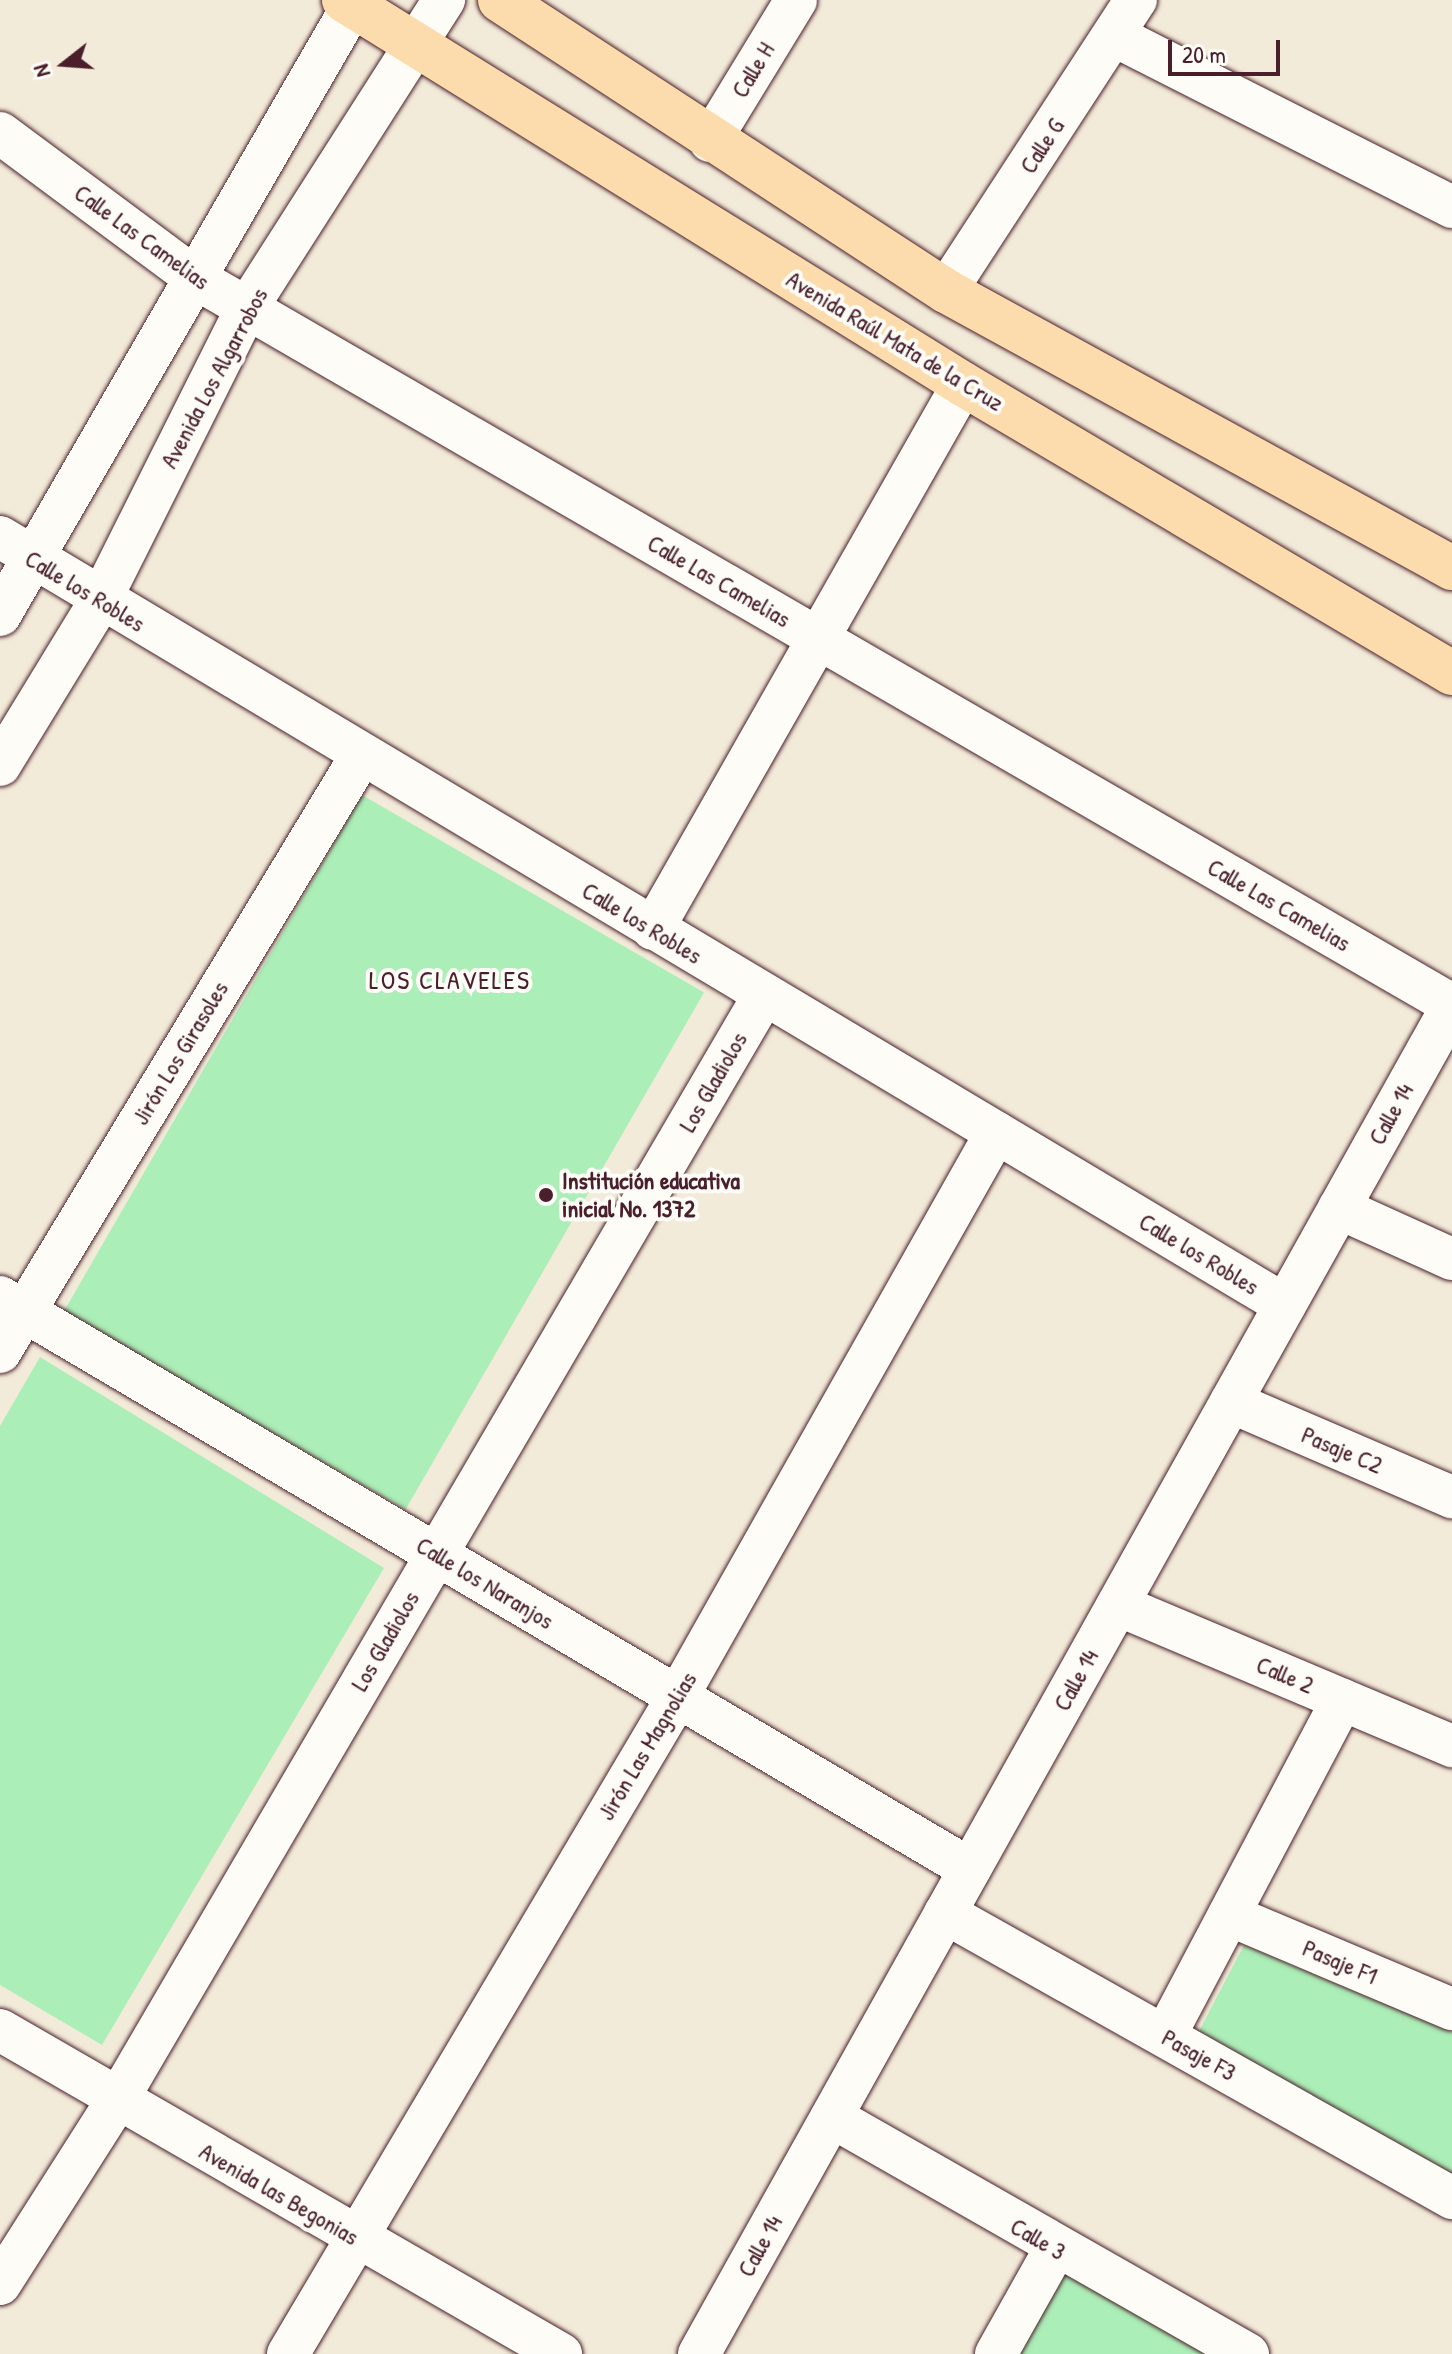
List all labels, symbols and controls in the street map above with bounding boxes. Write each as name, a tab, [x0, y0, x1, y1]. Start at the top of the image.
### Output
north arrow	[24, 24, 104, 104]
scale bar	[1172, 24, 1284, 74]
street label: Calle H	[725, 37, 781, 103]
text: 20 m	[1182, 38, 1226, 70]
text: N	[25, 61, 57, 81]
street label: Calle G	[1014, 113, 1070, 179]
street label: Calle Las Camelias	[69, 178, 215, 296]
street label: Avenida Raúl Mata de la Cruz	[781, 265, 1009, 417]
street label: Avenida Los Algarrobos	[154, 283, 274, 473]
street label: Calle Las Camelias	[643, 529, 795, 633]
street label: Calle los Robles	[20, 544, 150, 638]
street label: Calle Las Camelias	[1203, 853, 1355, 957]
street label: Calle los Robles	[577, 876, 707, 970]
district label: LOS CLAVELES	[369, 964, 531, 996]
street label: Jirón Los Girasoles	[126, 976, 234, 1130]
street label: Los Gladiolos	[673, 1027, 753, 1137]
street label: Calle 14	[1362, 1078, 1420, 1150]
place label: Institución educativa inicial No. 1372	[562, 1167, 740, 1223]
marker: Institución educativa inicial No. 1372	[537, 1186, 555, 1204]
street label: Calle los Robles	[1134, 1207, 1264, 1301]
street label: Pasaje C2	[1297, 1420, 1387, 1480]
street label: Calle los Naranjos	[411, 1531, 559, 1635]
street label: Los Gladiolos	[345, 1586, 425, 1696]
street label: Calle 14	[1047, 1644, 1105, 1716]
street label: Calle 2	[1252, 1650, 1318, 1700]
street label: Jirón Las Magnolias	[591, 1667, 703, 1825]
street label: Pasaje F1	[1298, 1934, 1382, 1990]
street label: Pasaje F3	[1157, 2023, 1241, 2087]
street label: Avenida las Begonias	[194, 2137, 364, 2251]
street label: Calle 14	[731, 2210, 789, 2282]
street label: Calle 3	[1005, 2212, 1071, 2266]

